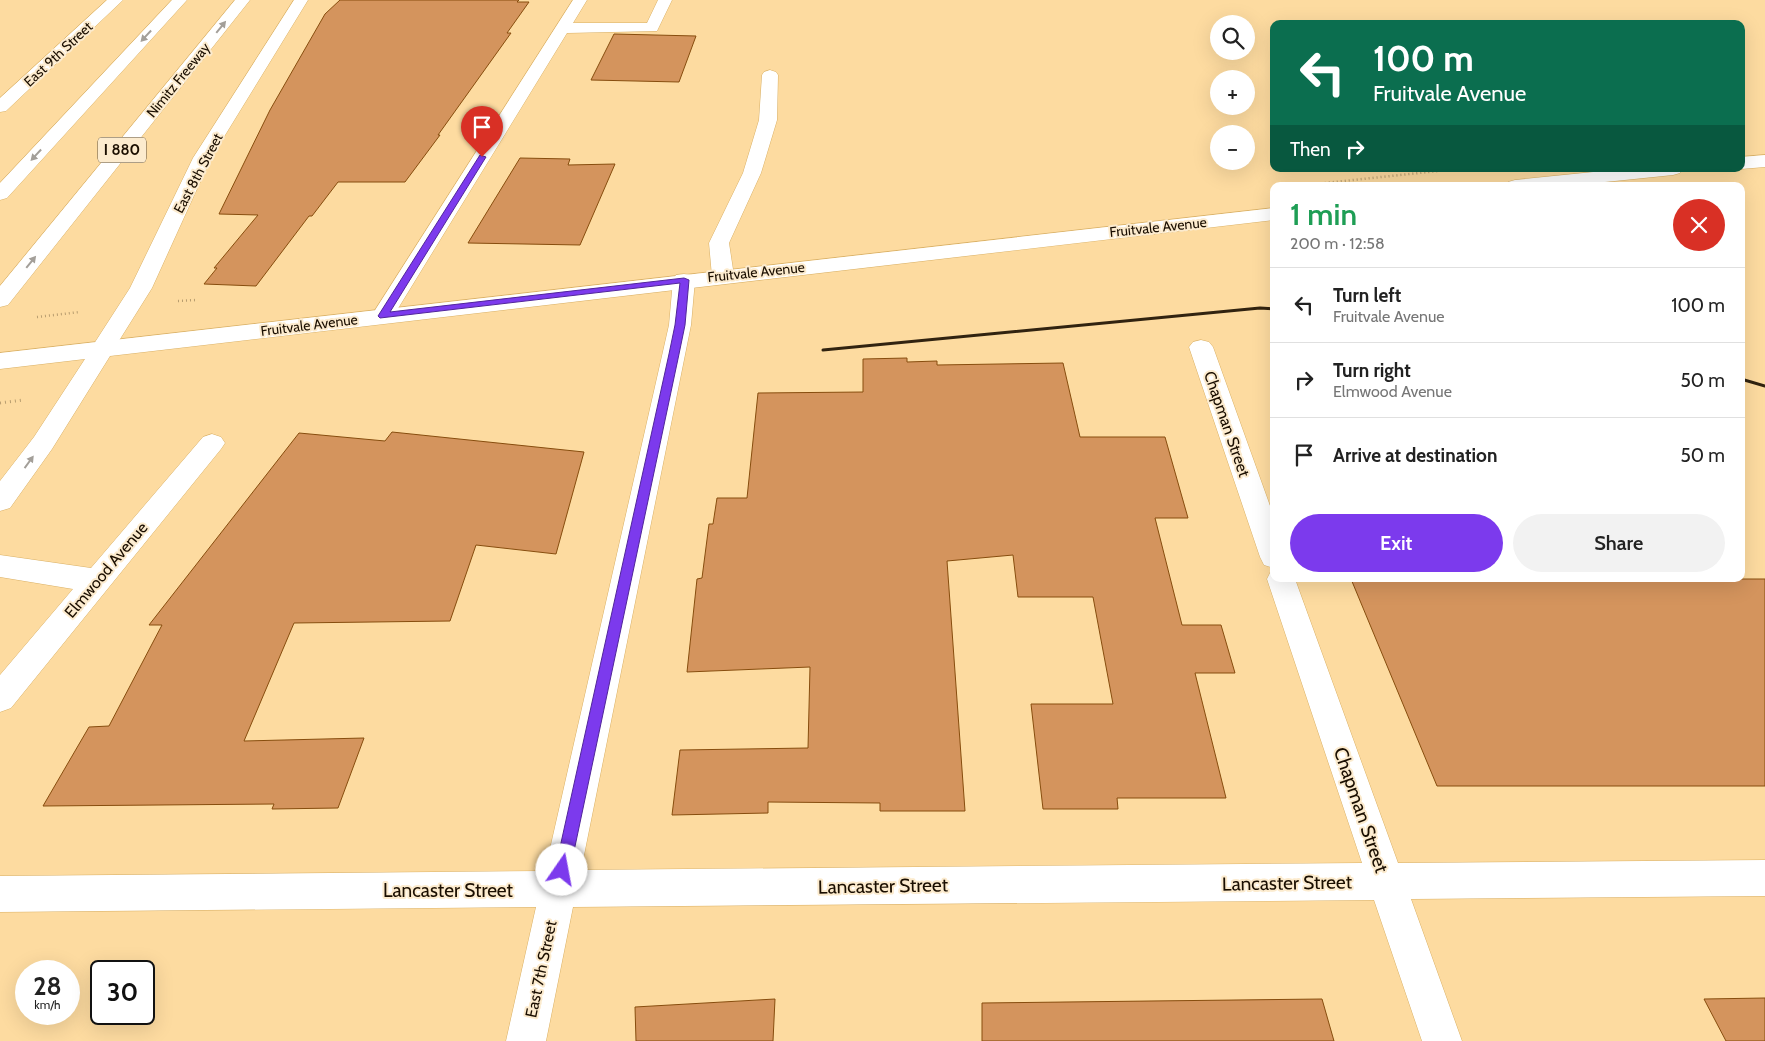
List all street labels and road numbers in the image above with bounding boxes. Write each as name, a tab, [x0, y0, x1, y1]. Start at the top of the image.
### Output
street label: East 9th Street	[20, 17, 96, 90]
street label: Nimitz Freeway	[142, 39, 214, 121]
street label: East 8th Street	[169, 130, 227, 216]
road number: I 880	[98, 138, 146, 162]
street label: Fruitvale Avenue	[1109, 213, 1207, 241]
street label: Fruitvale Avenue	[707, 258, 805, 286]
street label: Fruitvale Avenue	[259, 310, 359, 340]
street label: Chapman Street	[1200, 369, 1254, 480]
street label: Elmwood Avenue	[61, 518, 151, 622]
street label: Chapman Street	[1329, 744, 1393, 876]
street label: Lancaster Street	[1222, 870, 1353, 896]
street label: Lancaster Street	[818, 873, 949, 899]
street label: Lancaster Street	[383, 879, 514, 902]
street label: East 7th Street	[521, 918, 561, 1019]

